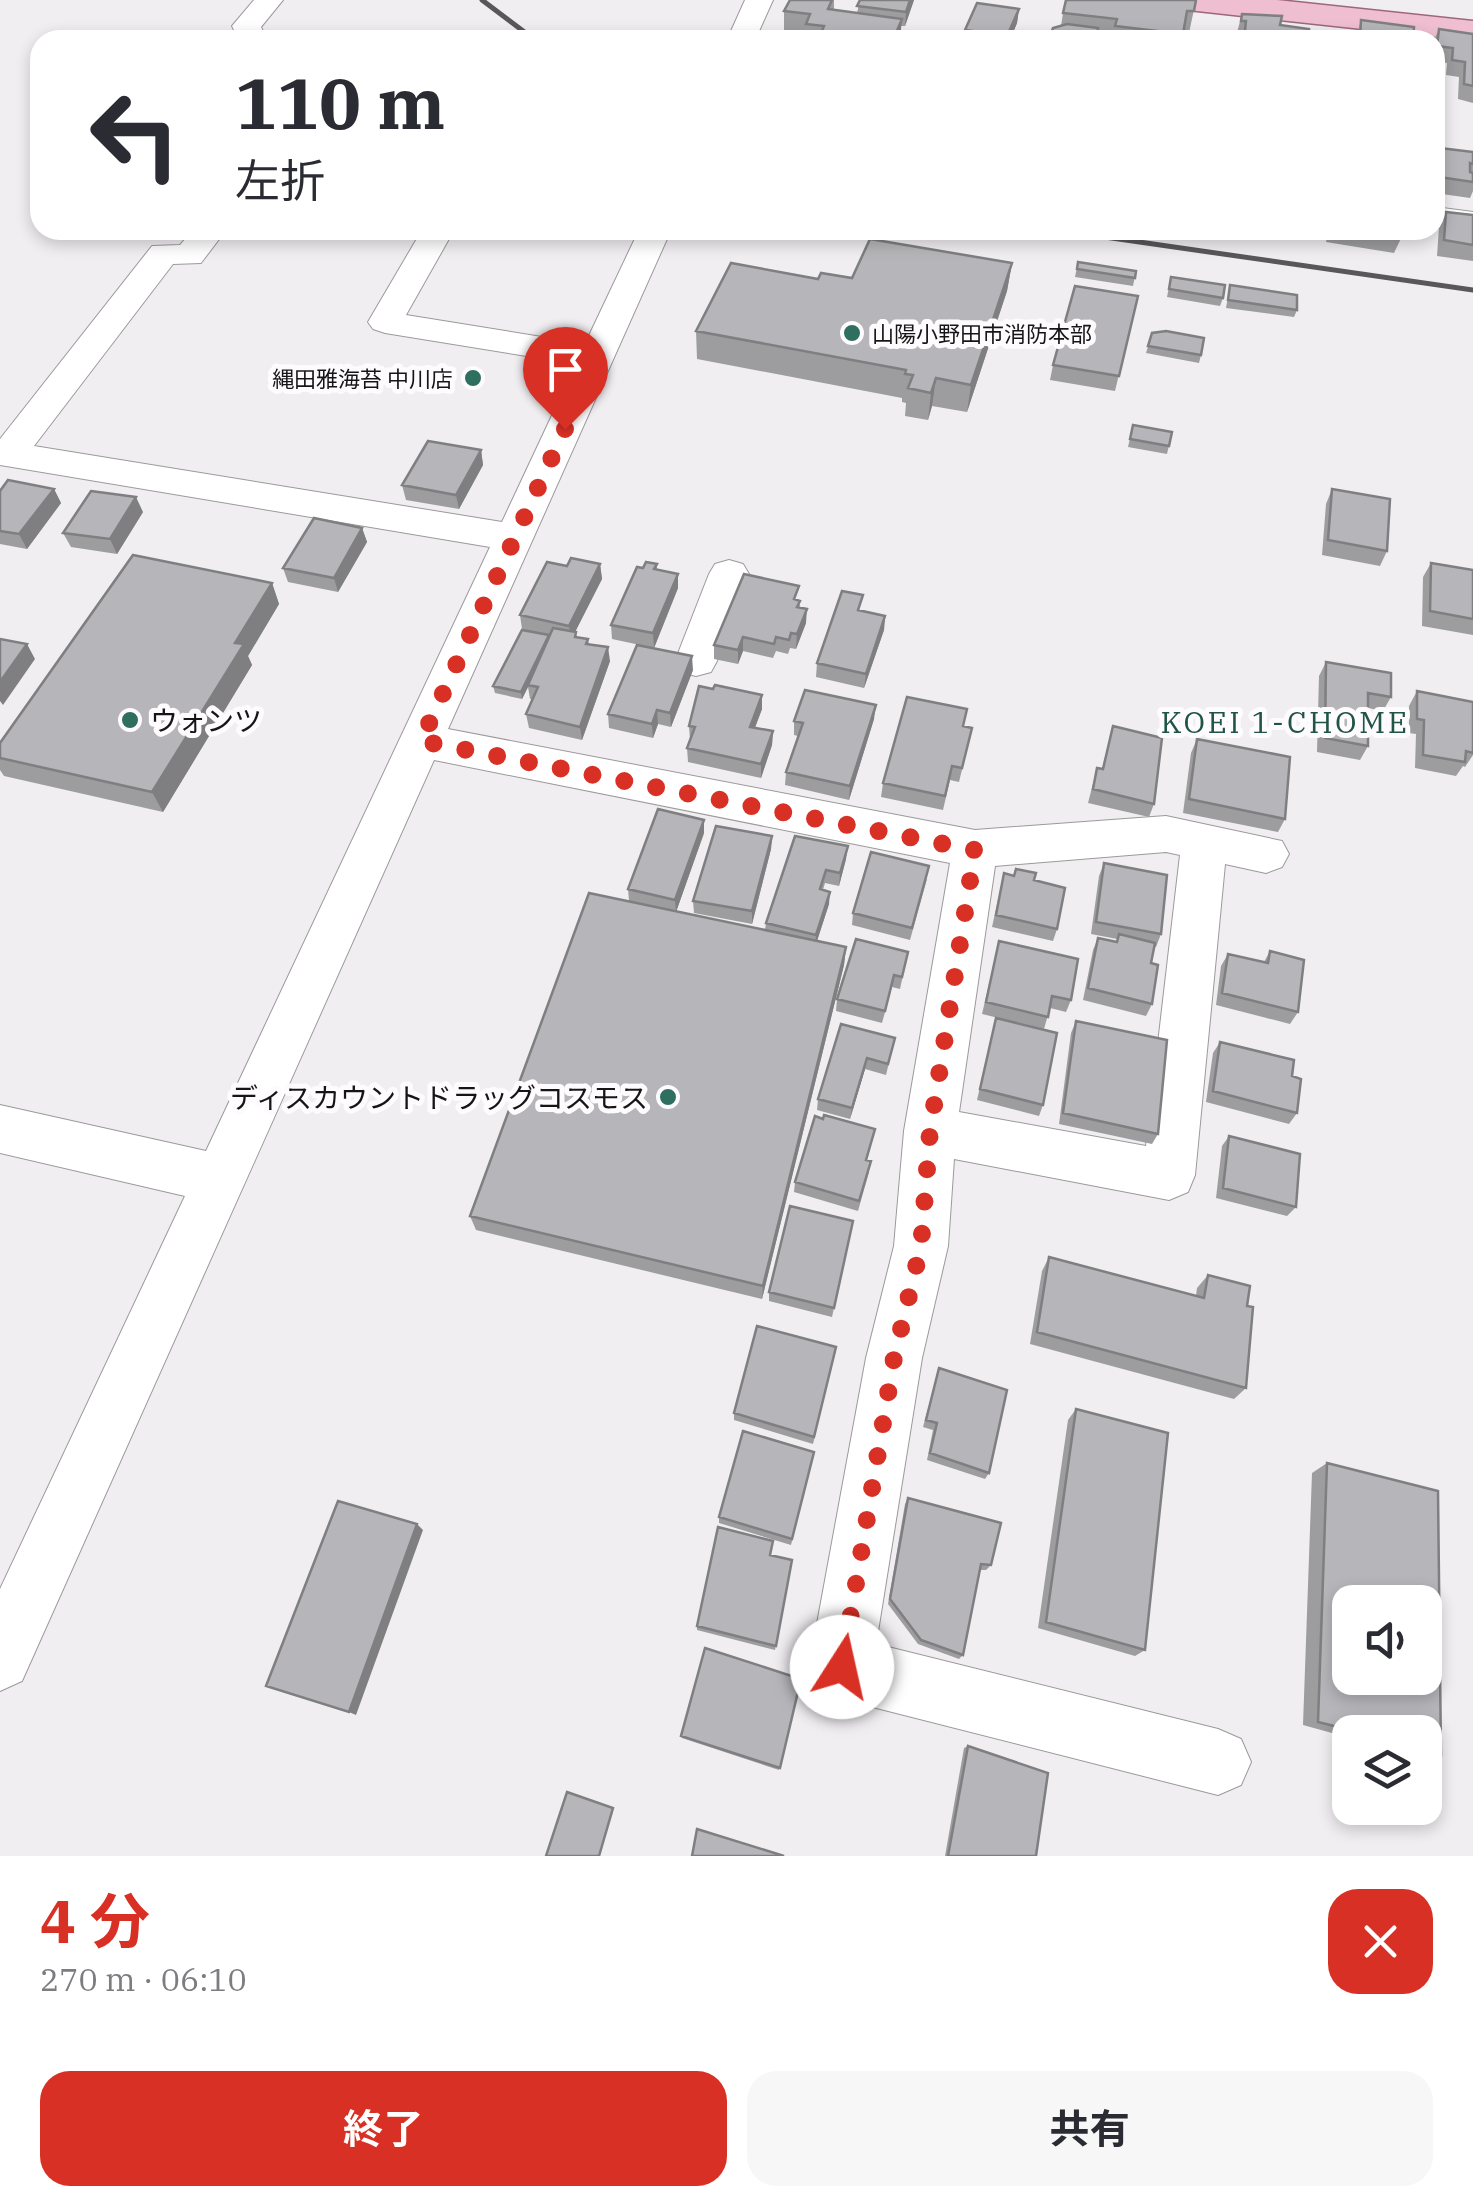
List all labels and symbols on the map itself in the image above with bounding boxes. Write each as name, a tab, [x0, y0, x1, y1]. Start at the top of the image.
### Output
place label: 山陽小野田市消防本部	[872, 319, 1092, 348]
marker: 山陽小野田市消防本部	[841, 322, 863, 344]
pin	[523, 327, 608, 430]
place label: 縄田雅海苔 中川店	[272, 364, 453, 393]
marker: 縄田雅海苔 中川店	[462, 367, 484, 389]
place label: ウォンツ	[150, 702, 262, 739]
district label: KOEI 1-CHOME	[1161, 702, 1409, 741]
marker: ウォンツ	[119, 709, 141, 731]
place label: ディスカウントドラッグコスモス	[230, 1079, 648, 1116]
marker: ディスカウントドラッグコスモス	[657, 1086, 679, 1108]
position arrow	[790, 1615, 894, 1719]

